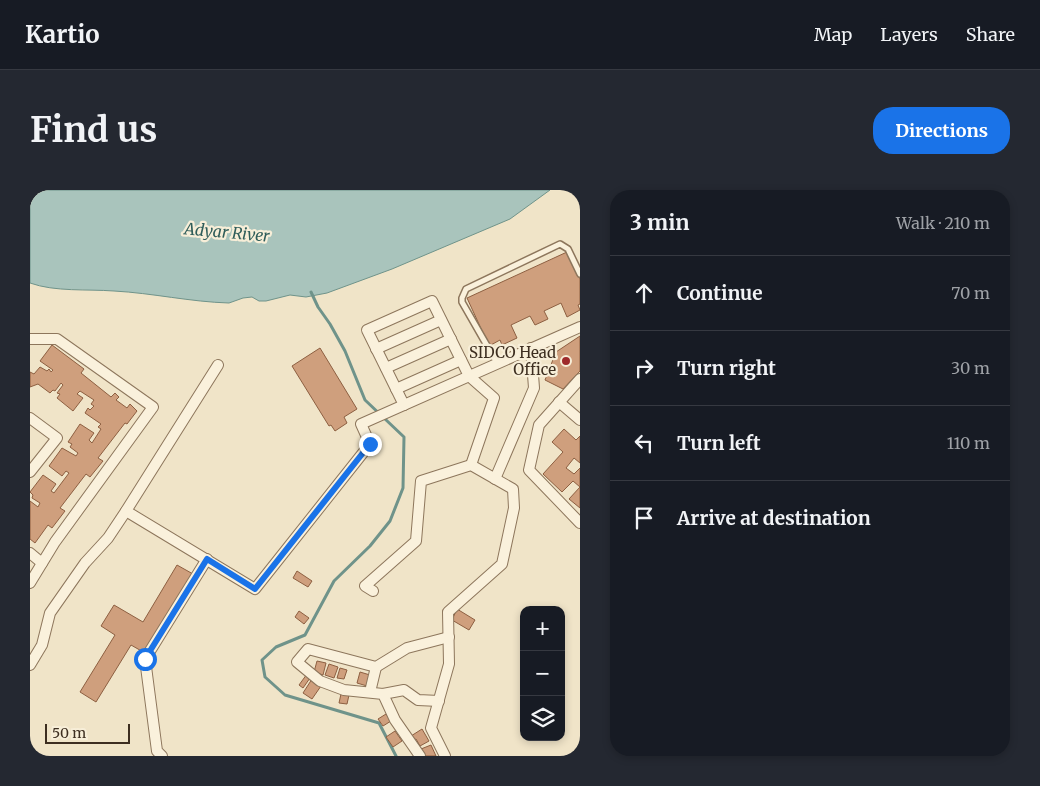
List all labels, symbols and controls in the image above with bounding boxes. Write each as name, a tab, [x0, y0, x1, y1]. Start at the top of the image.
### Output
text: Kartio	[25, 19, 100, 50]
text: Map	[814, 23, 852, 46]
text: Layers	[880, 23, 938, 46]
text: Share	[966, 23, 1015, 46]
button: Directions	[873, 107, 1010, 154]
text: Find us	[30, 108, 157, 152]
text: 3 min	[630, 209, 689, 236]
text: Walk · 210 m	[896, 213, 990, 233]
water label: Adyar River	[182, 218, 271, 246]
icon: ahead	[630, 279, 658, 307]
text: Continue	[677, 281, 763, 305]
text: 70 m	[951, 283, 990, 303]
place label: SIDCO Head Office	[469, 343, 556, 379]
icon: right	[630, 354, 658, 382]
marker: SIDCO Head Office	[560, 355, 572, 367]
text: Turn right	[677, 356, 776, 380]
text: 30 m	[951, 358, 990, 378]
icon: left	[630, 429, 658, 457]
text: Turn left	[677, 431, 761, 455]
route end	[359, 433, 382, 456]
text: 110 m	[947, 433, 990, 453]
icon: arrive	[630, 504, 658, 532]
text: Arrive at destination	[677, 506, 871, 530]
map controls	[520, 606, 565, 741]
button: +	[520, 606, 565, 651]
route start	[134, 648, 157, 671]
button: −	[520, 651, 565, 696]
button: layers	[520, 696, 565, 741]
scale bar	[45, 721, 130, 744]
text: 50 m	[52, 724, 86, 742]

